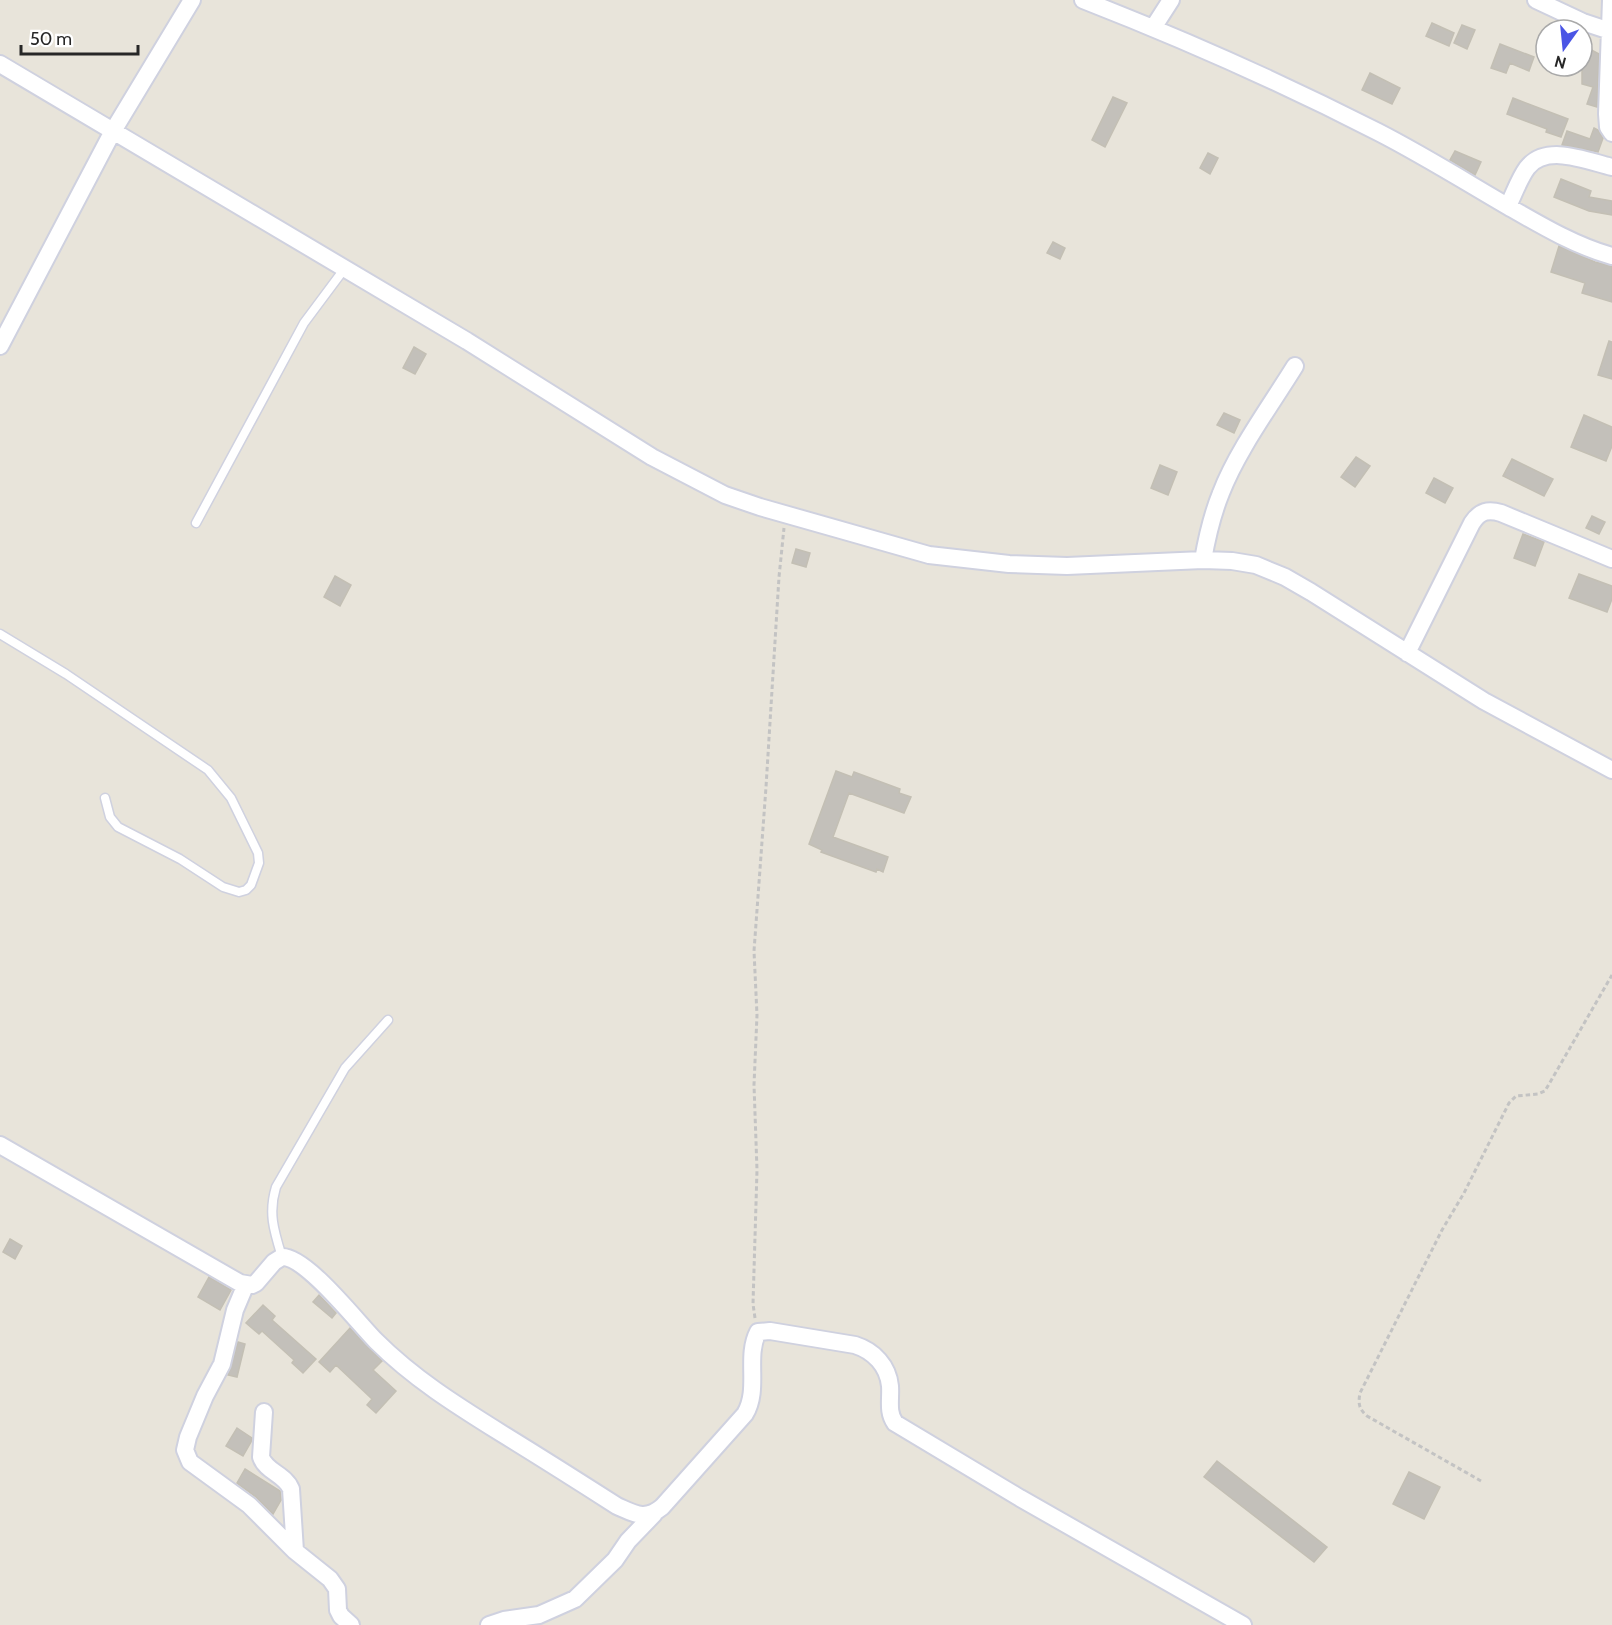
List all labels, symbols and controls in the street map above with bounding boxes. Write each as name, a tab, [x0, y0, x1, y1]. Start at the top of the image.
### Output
scale bar	[21, 18, 138, 56]
north arrow	[1534, 18, 1594, 78]
text: 50 m	[30, 28, 72, 50]
text: N	[1552, 51, 1568, 73]

